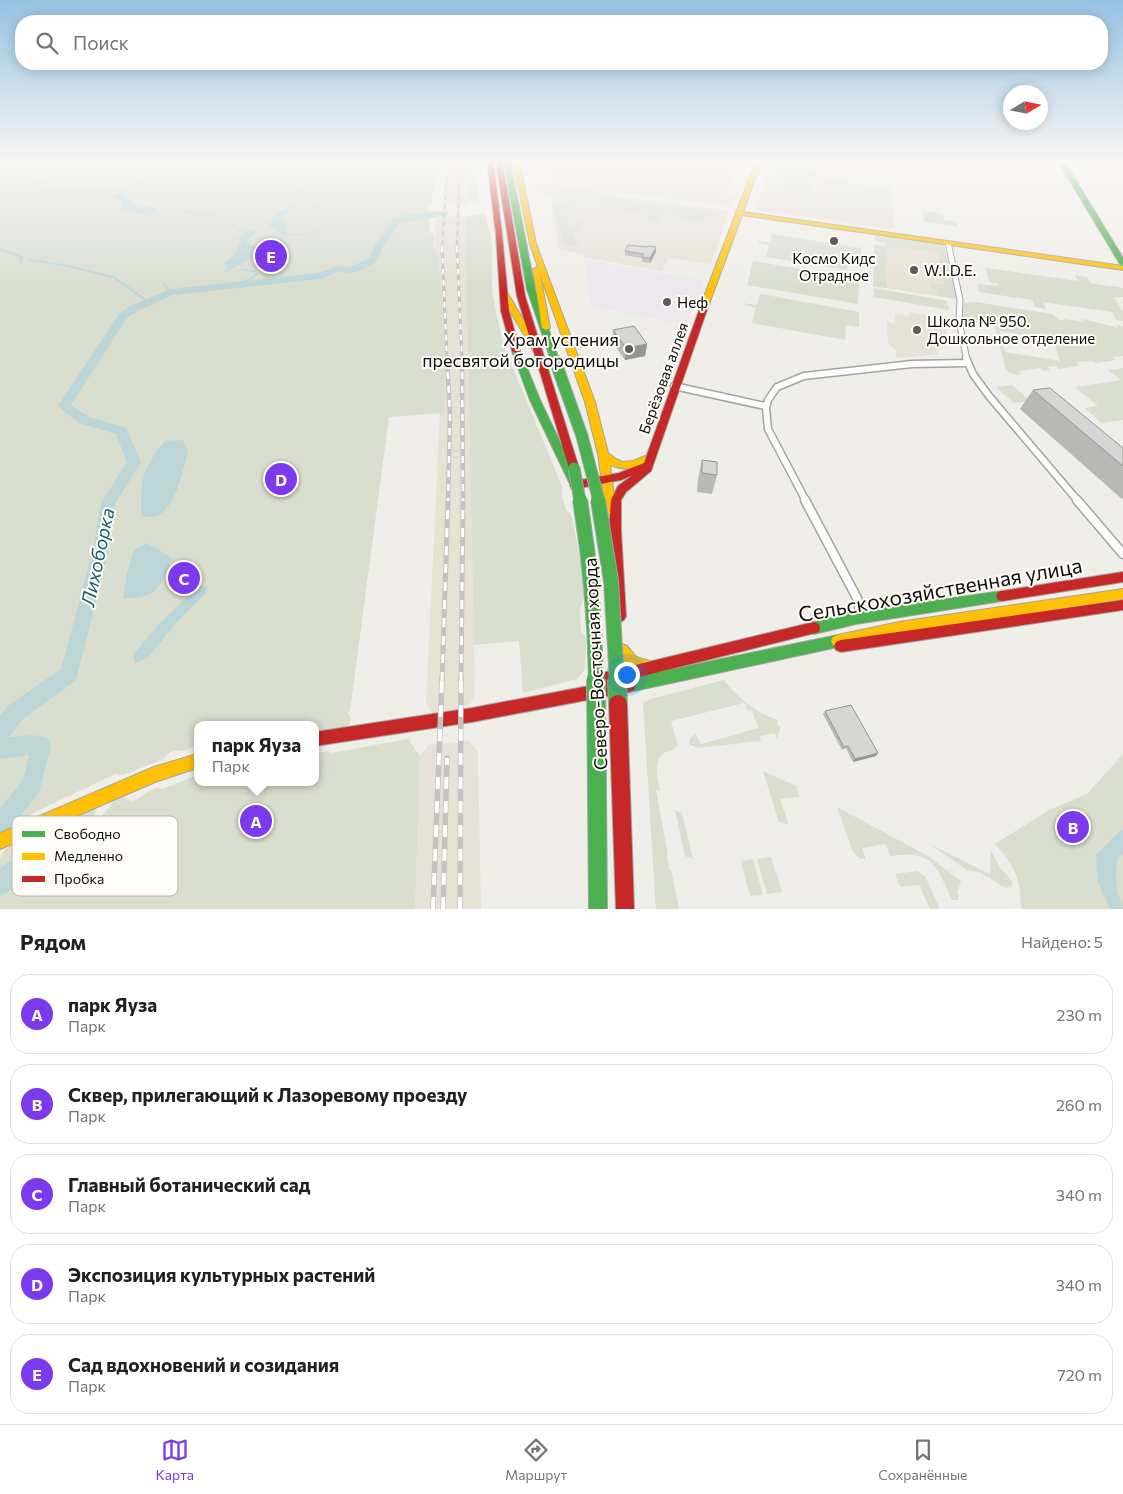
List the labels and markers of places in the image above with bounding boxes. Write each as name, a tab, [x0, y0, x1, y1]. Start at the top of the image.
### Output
marker: Космо Кидс Отрадное	[828, 235, 840, 247]
pin: E	[255, 237, 287, 275]
place label: Космо Кидс Отрадное	[792, 249, 876, 284]
place label: W.I.D.E.	[924, 261, 976, 279]
marker: W.I.D.E.	[908, 264, 920, 276]
place label: Неф	[677, 293, 708, 311]
marker: Неф	[661, 296, 673, 308]
place label: Школа № 950. Дошкольное отделение	[927, 312, 1095, 347]
marker: Школа № 950. Дошкольное отделение	[911, 324, 923, 336]
place label: Храм успения пресвятой богородицы	[422, 328, 619, 371]
marker: Храм успения пресвятой богородицы	[623, 343, 635, 355]
pin: D	[265, 460, 297, 498]
pin: C	[168, 559, 200, 597]
pin: A	[240, 802, 272, 840]
pin: B	[1057, 808, 1089, 846]

